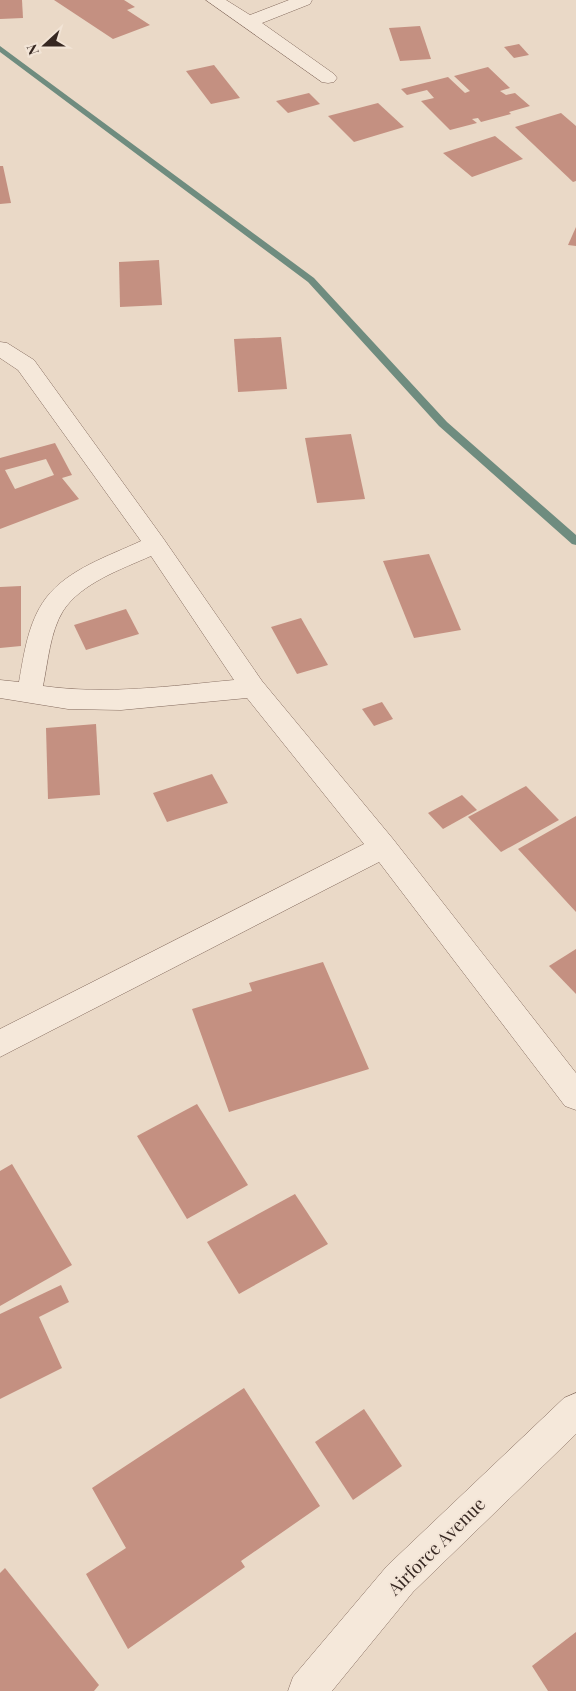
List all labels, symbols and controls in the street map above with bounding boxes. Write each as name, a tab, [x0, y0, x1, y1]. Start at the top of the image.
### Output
north arrow	[20, 20, 70, 70]
text: N	[22, 42, 43, 58]
street label: Airforce Avenue	[381, 1492, 490, 1601]

